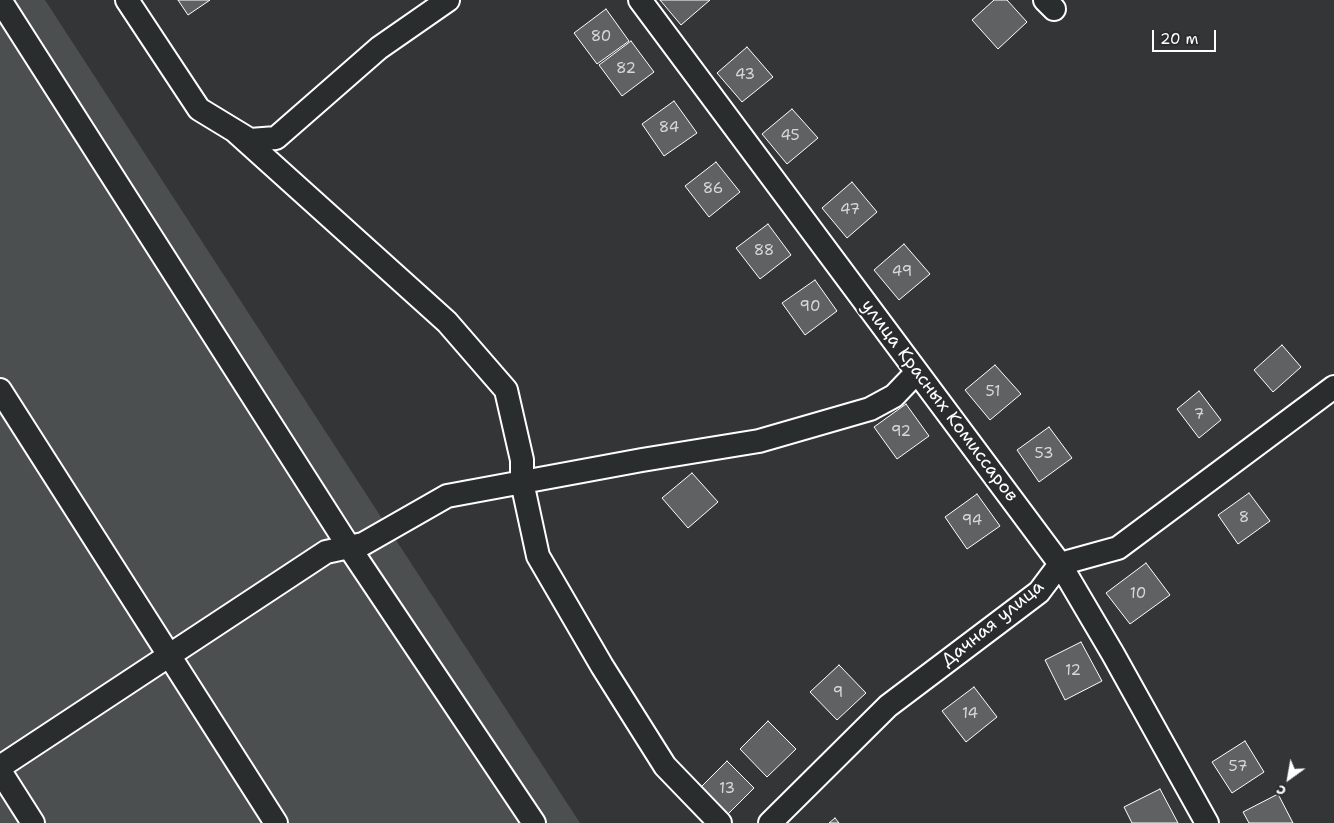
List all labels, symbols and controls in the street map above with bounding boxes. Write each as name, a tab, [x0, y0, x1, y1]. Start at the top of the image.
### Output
scale bar	[1154, 20, 1218, 52]
house number: 80	[591, 28, 611, 46]
text: 20 m	[1160, 29, 1199, 49]
house number: 82	[616, 60, 636, 78]
house number: 43	[735, 66, 755, 84]
house number: 84	[659, 119, 679, 137]
house number: 45	[780, 127, 800, 145]
house number: 86	[703, 180, 723, 198]
house number: 47	[840, 201, 860, 219]
house number: 88	[754, 242, 774, 260]
house number: 49	[892, 263, 912, 281]
street label: улица Красных Комиссаров	[856, 296, 1022, 506]
house number: 90	[800, 298, 820, 316]
house number: 51	[986, 383, 1000, 401]
house number: 7	[1194, 406, 1204, 424]
house number: 92	[891, 423, 911, 441]
house number: 53	[1035, 445, 1053, 463]
house number: 8	[1239, 509, 1249, 527]
house number: 94	[962, 512, 982, 530]
street label: Дачная улица	[937, 576, 1049, 672]
house number: 10	[1130, 585, 1146, 603]
house number: 12	[1065, 662, 1081, 680]
house number: 9	[833, 684, 843, 702]
house number: 14	[962, 705, 978, 723]
north arrow	[1264, 753, 1314, 803]
house number: 57	[1229, 758, 1247, 776]
house number: 13	[719, 780, 735, 798]
text: С	[1273, 781, 1289, 801]

